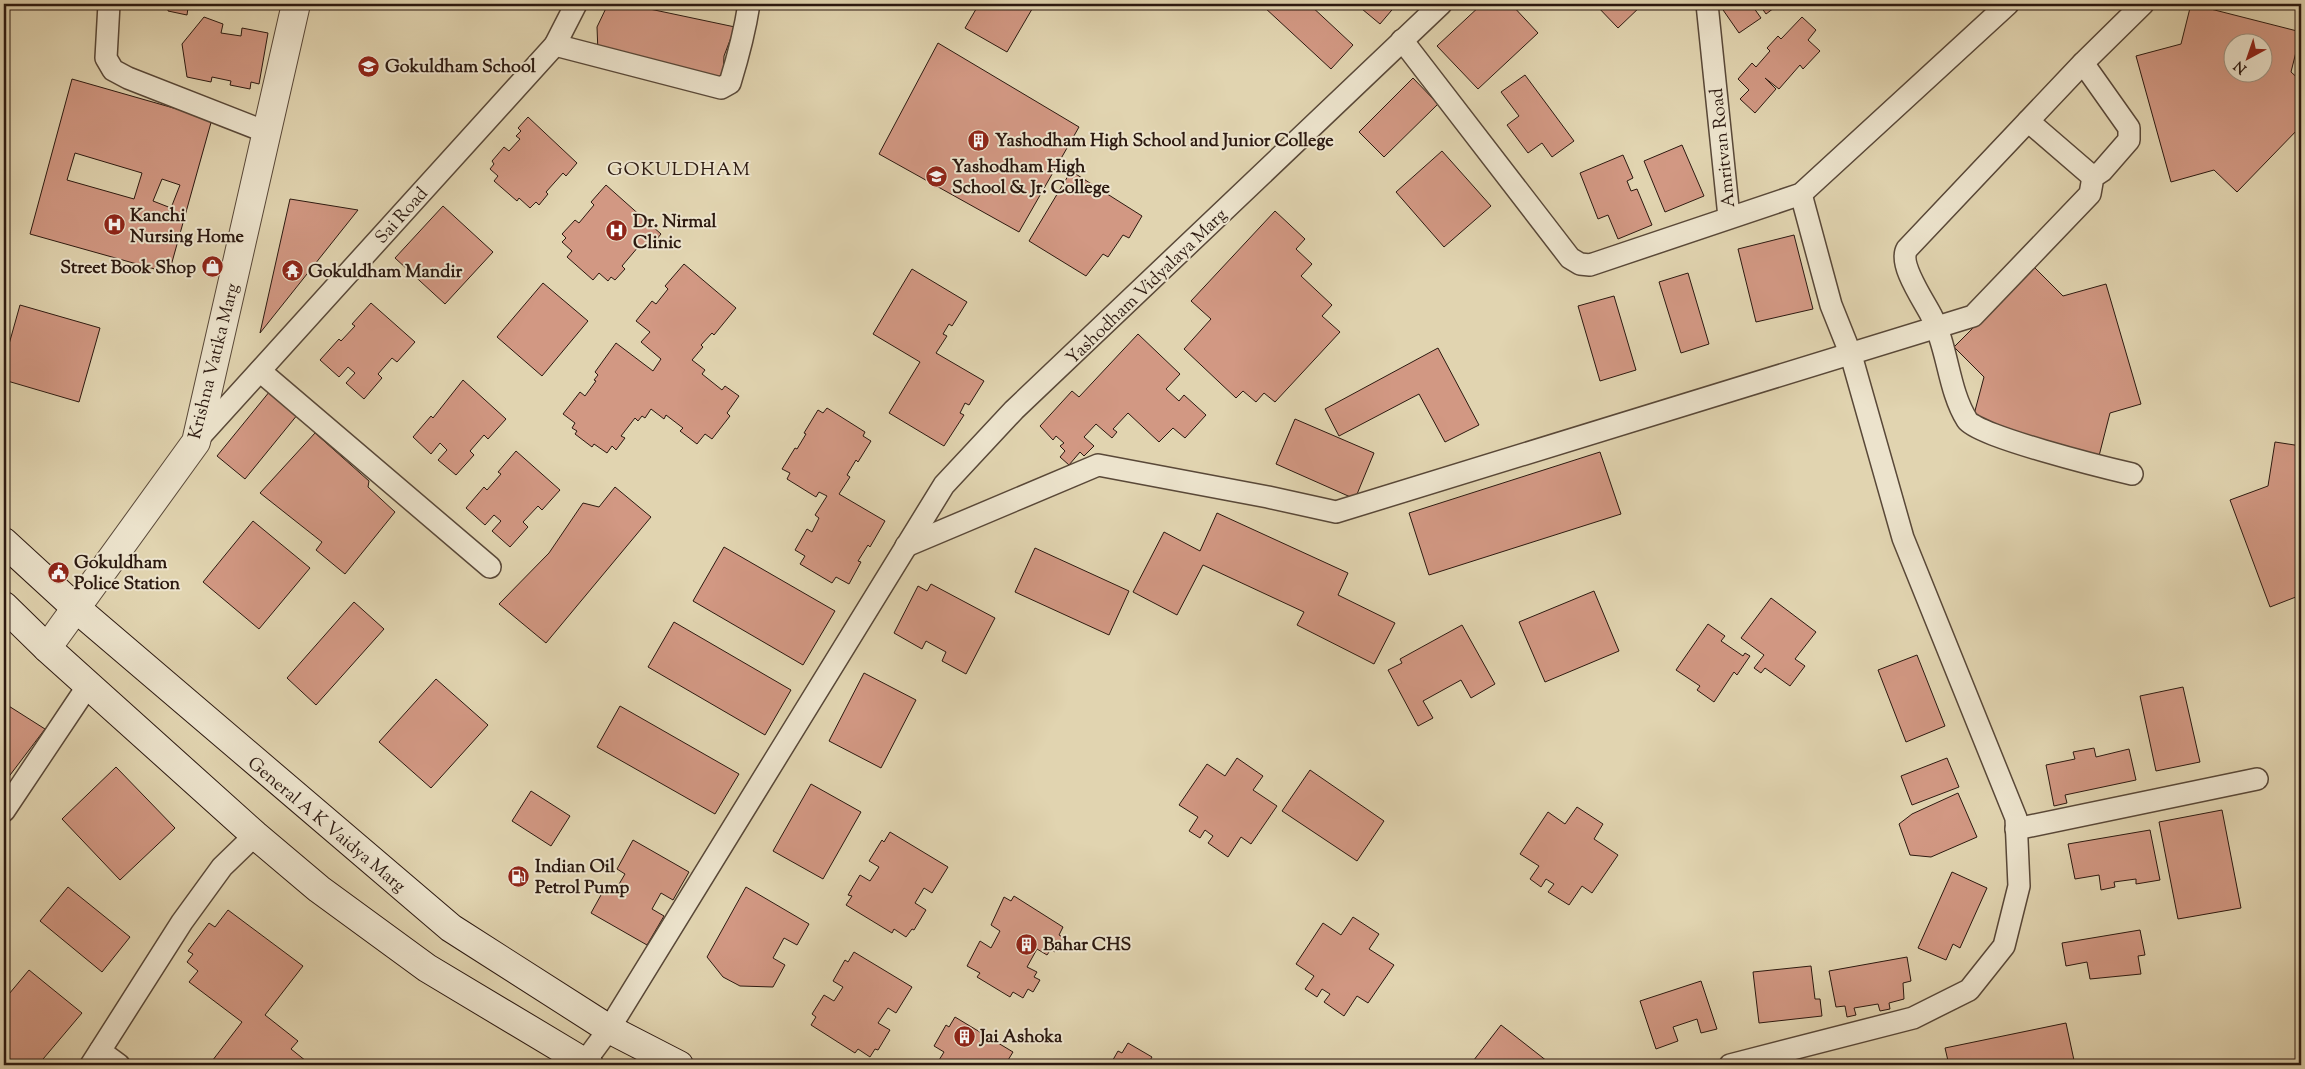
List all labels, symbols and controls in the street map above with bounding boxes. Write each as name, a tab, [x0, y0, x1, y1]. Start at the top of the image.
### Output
north arrow	[2222, 32, 2272, 82]
school or university icon: Gokuldham School	[357, 54, 381, 78]
place label: Gokuldham School	[385, 55, 537, 81]
text: N	[2230, 55, 2252, 78]
street label: Amritvan Road	[1705, 87, 1743, 209]
building icon: Yashodham High School and Junior College	[967, 128, 991, 152]
place label: Yashodham High School and Junior College	[995, 129, 1334, 155]
place label: Yashodham High School & Jr. College	[952, 155, 1110, 202]
district label: GOKULDHAM	[607, 157, 751, 184]
school or university icon: Yashodham High School & Jr. College	[924, 164, 948, 188]
street label: Sai Road	[370, 182, 435, 250]
street label: Yashodham Vidyalaya Marg	[1061, 203, 1234, 371]
place label: Kanchi Nursing Home	[130, 204, 244, 251]
place label: Dr. Nirmal Clinic	[633, 210, 717, 257]
hospital icon: Kanchi Nursing Home	[102, 213, 126, 237]
hospital icon: Dr. Nirmal Clinic	[605, 219, 629, 243]
shop icon: Street Book Shop	[200, 255, 224, 279]
place label: Street Book Shop	[60, 256, 196, 282]
temple icon: Gokuldham Mandir	[280, 259, 304, 283]
place label: Gokuldham Mandir	[308, 260, 462, 286]
street label: Krishna Vatika Marg	[183, 281, 247, 442]
place label: Gokuldham Police Station	[74, 551, 181, 598]
public building icon: Gokuldham Police Station	[46, 560, 70, 584]
street label: General A K Vaidya Marg	[241, 752, 411, 900]
place label: Indian Oil Petrol Pump	[535, 855, 629, 902]
fuel station icon: Indian Oil Petrol Pump	[507, 864, 531, 888]
building icon: Bahar CHS	[1015, 932, 1039, 956]
place label: Bahar CHS	[1043, 933, 1132, 959]
building icon: Jai Ashoka	[952, 1024, 976, 1048]
place label: Jai Ashoka	[978, 1025, 1063, 1051]

